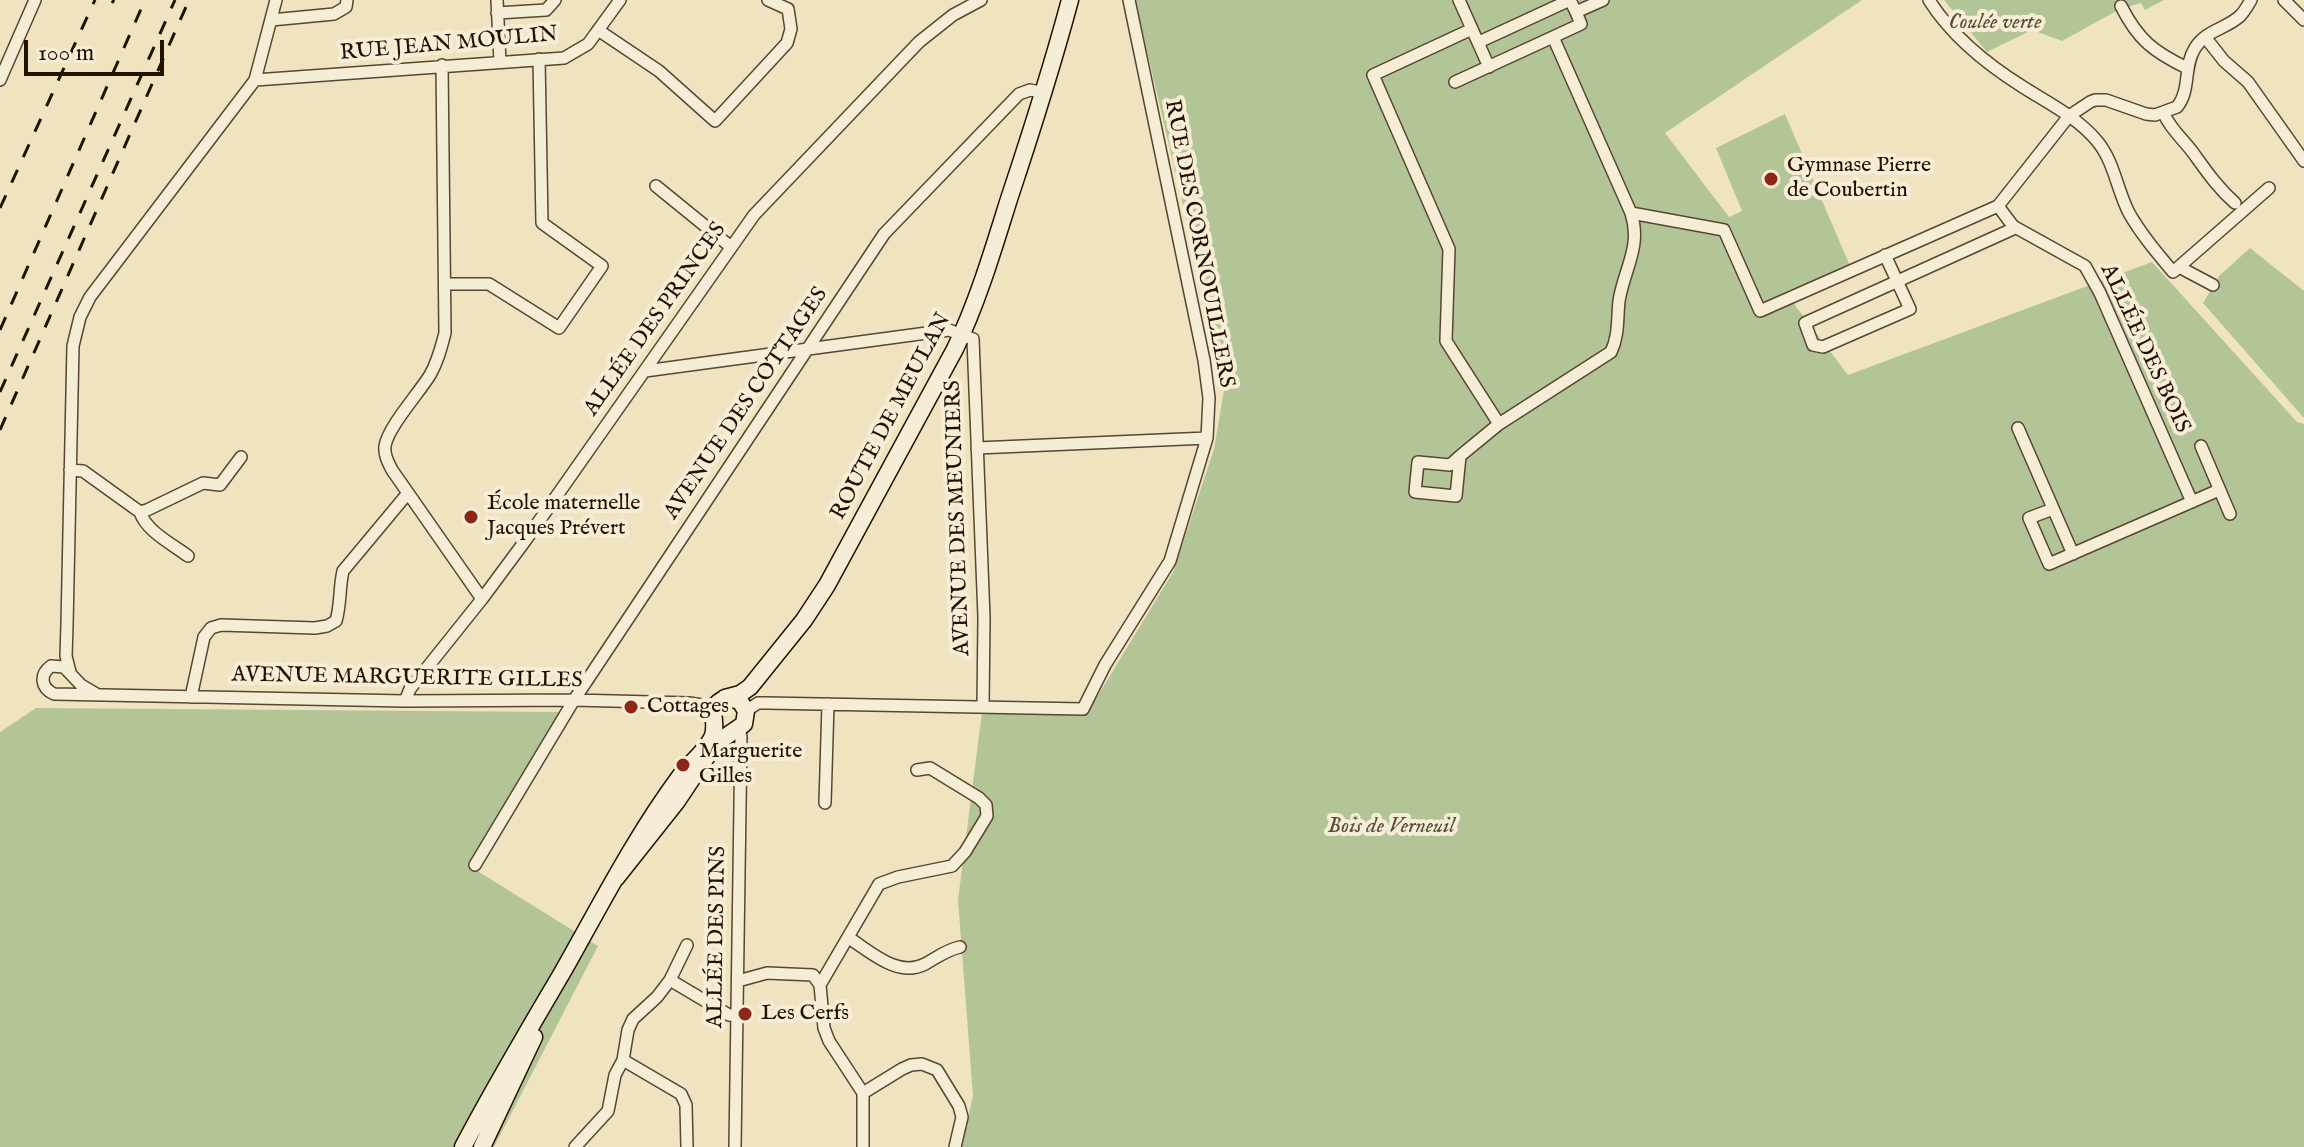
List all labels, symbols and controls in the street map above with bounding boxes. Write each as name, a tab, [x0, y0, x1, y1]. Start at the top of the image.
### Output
park label: Coulée verte	[1948, 10, 2042, 36]
street label: RUE JEAN MOULIN	[339, 22, 559, 68]
scale bar	[28, 24, 168, 74]
text: 100 m	[38, 38, 94, 69]
street label: RUE DES CORNOUILLERS	[1157, 98, 1239, 390]
place label: Gymnase Pierre de Coubertin	[1787, 153, 1931, 204]
marker: Gymnase Pierre de Coubertin	[1762, 170, 1780, 188]
street label: ALLÉE DES PRINCES	[579, 218, 733, 422]
street label: ALLÉE DES BOIS	[2093, 260, 2195, 438]
street label: AVENUE DES COTTAGES	[659, 283, 835, 525]
street label: ROUTE DE MEULAN	[826, 309, 958, 525]
street label: AVENUE DES MEUNIERS	[941, 380, 977, 656]
place label: École maternelle Jacques Prévert	[487, 491, 640, 542]
marker: École maternelle Jacques Prévert	[462, 508, 480, 526]
street label: AVENUE MARGUERITE GILLES	[231, 663, 583, 695]
place label: Cottages	[647, 694, 729, 720]
marker: Cottages	[622, 698, 640, 716]
place label: Marguerite Gilles	[699, 739, 802, 790]
marker: Marguerite Gilles	[674, 756, 692, 774]
park label: Bois de Verneuil	[1327, 814, 1455, 840]
street label: ALLÉE DES PINS	[703, 846, 733, 1028]
place label: Les Cerfs	[761, 1001, 849, 1027]
marker: Les Cerfs	[736, 1005, 754, 1023]

